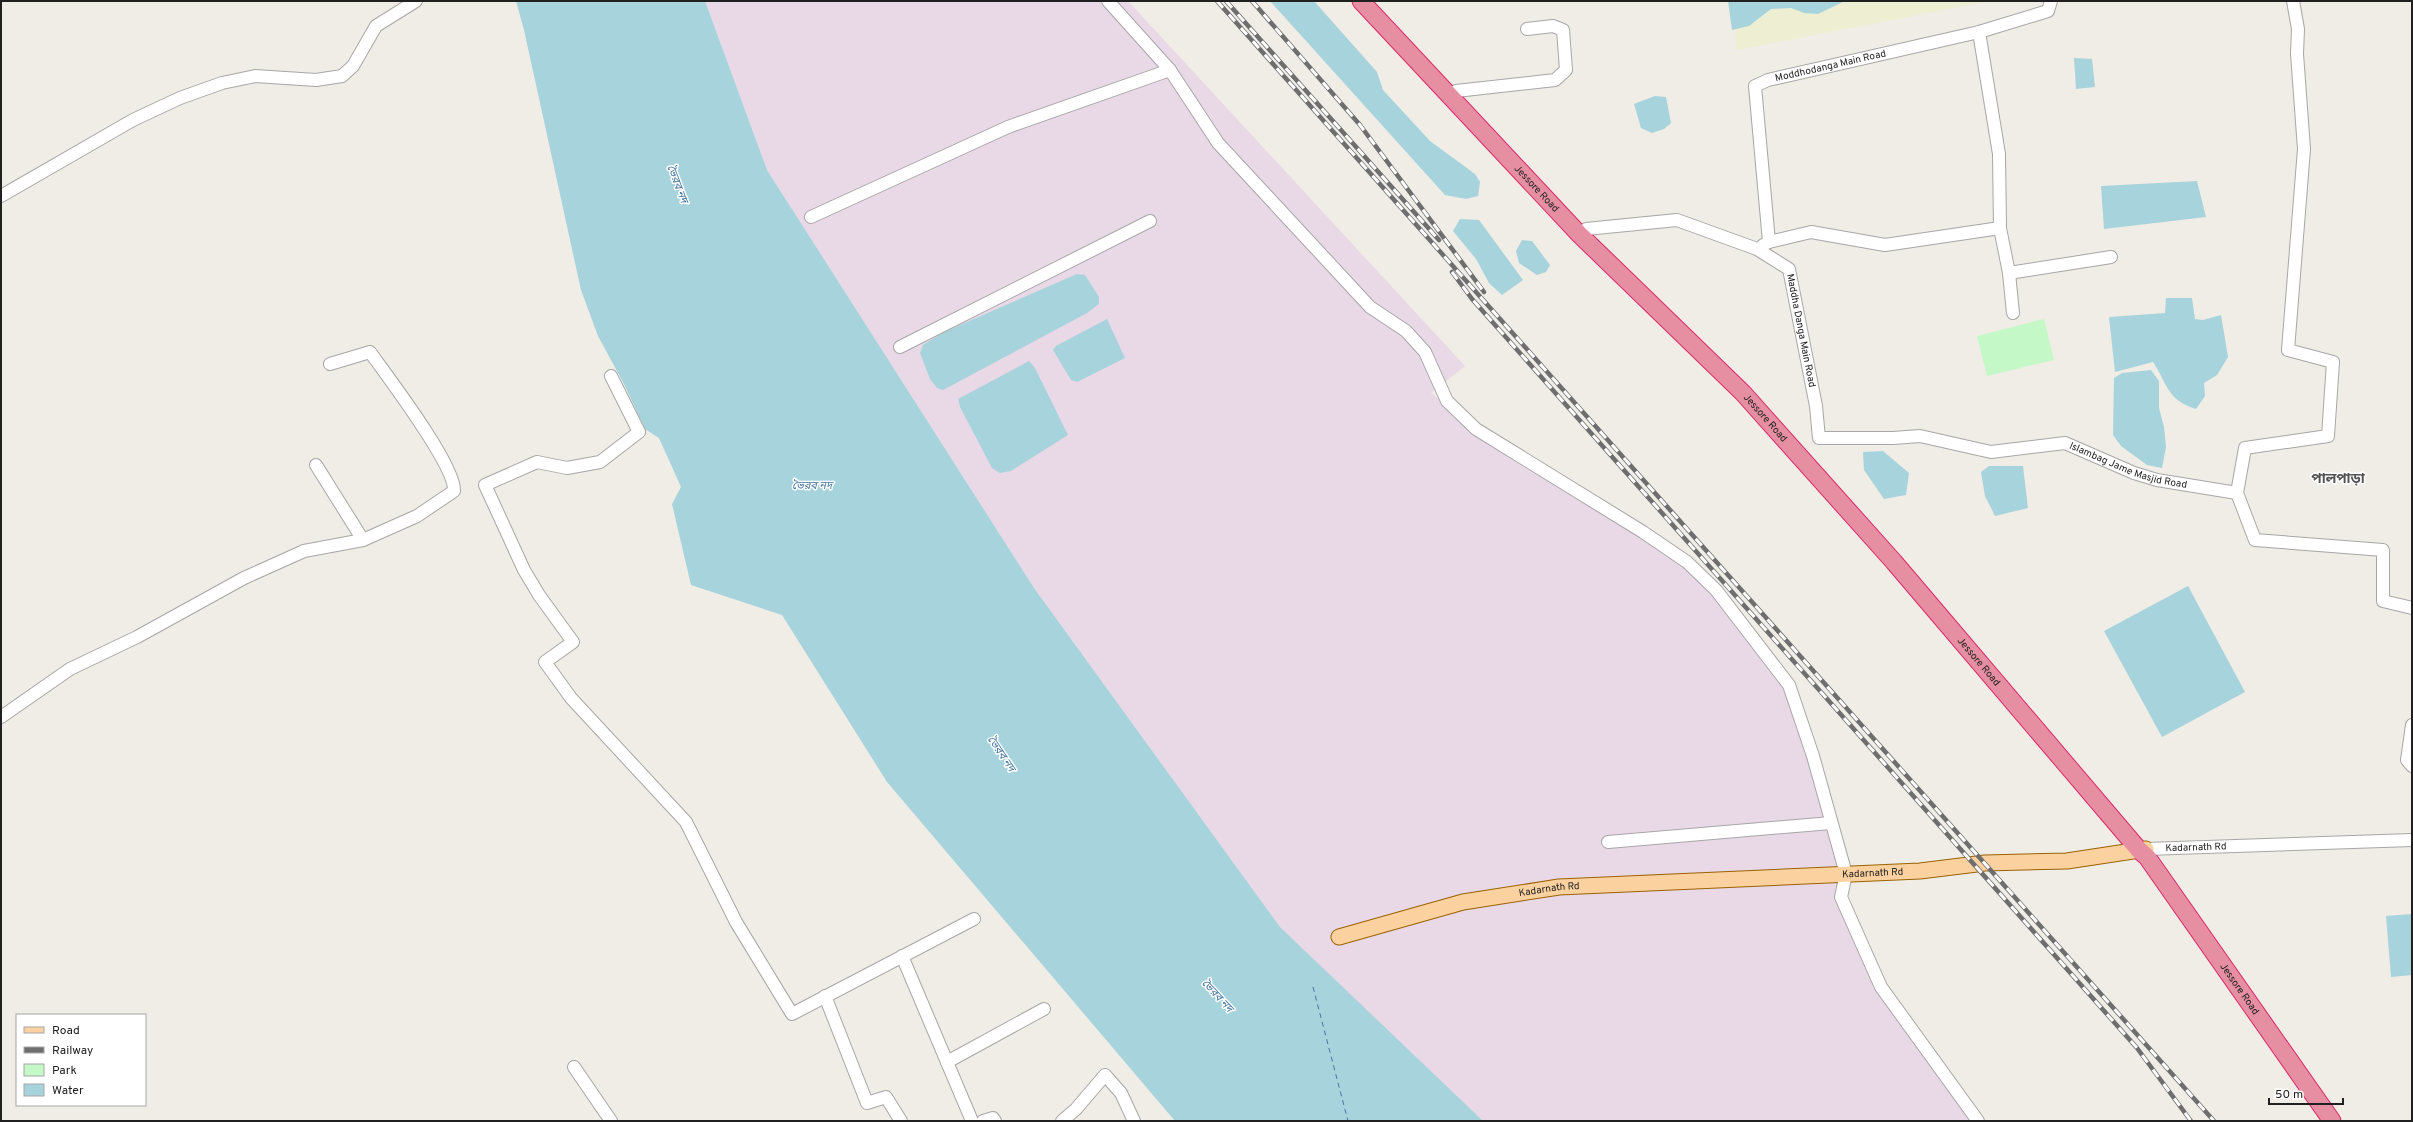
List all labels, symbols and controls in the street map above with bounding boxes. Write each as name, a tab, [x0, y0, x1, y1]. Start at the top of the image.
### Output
street label: Moddhodanga Main Road	[1774, 47, 1887, 85]
water label: ভৈরব নদ	[663, 162, 692, 207]
street label: Jessore Road	[1511, 162, 1562, 215]
street label: Maddha Danga Main Road	[1784, 273, 1819, 389]
street label: Jessore Road	[1740, 391, 1790, 445]
street label: Islambag Jame Masjid Road	[2067, 439, 2188, 491]
district label: পালপাড়া	[2311, 471, 2366, 488]
water label: ভৈরব নদ	[792, 478, 834, 493]
street label: Jessore Road	[1954, 635, 2003, 689]
water label: ভৈরব নদ	[984, 733, 1020, 776]
street label: Kadarnath Rd	[2165, 840, 2227, 855]
street label: Kadarnath Rd	[1842, 865, 1904, 881]
street label: Kadarnath Rd	[1518, 880, 1580, 900]
street label: Jessore Road	[2217, 961, 2262, 1017]
water label: ভৈরব নদ	[1198, 976, 1238, 1017]
legend	[16, 1014, 146, 1106]
text: Road	[52, 1023, 80, 1039]
text: Railway	[52, 1043, 93, 1059]
text: Park	[52, 1063, 77, 1079]
scale bar	[2269, 1080, 2343, 1106]
text: Water	[52, 1083, 84, 1099]
text: 50 m	[2275, 1087, 2303, 1103]

